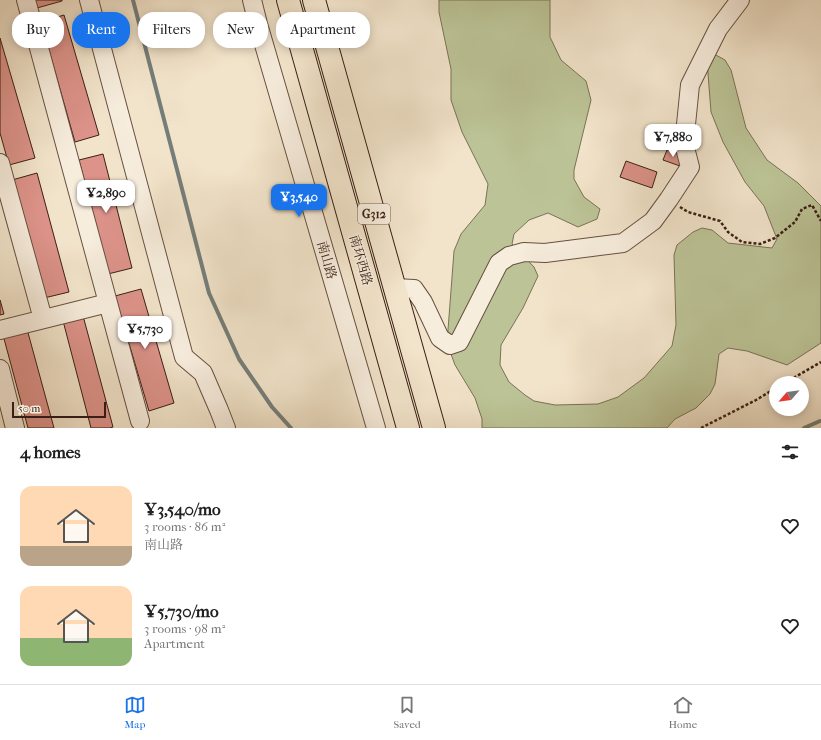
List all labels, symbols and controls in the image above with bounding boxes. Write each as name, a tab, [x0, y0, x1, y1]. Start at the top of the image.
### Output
chip: Buy	[12, 12, 64, 48]
chip: Rent	[72, 12, 130, 48]
chip: Filters	[138, 12, 205, 48]
chip: New	[213, 12, 268, 48]
chip: Apartment	[276, 12, 370, 48]
pin: ¥7,880	[640, 124, 706, 158]
text: ¥7,880	[653, 129, 693, 144]
pin: ¥2,890	[73, 180, 139, 214]
pin: ¥3,540	[266, 184, 332, 218]
text: ¥2,890	[86, 185, 126, 200]
text: ¥3,540	[280, 189, 318, 204]
road number: G312	[358, 204, 390, 224]
street label: 南环西路	[347, 233, 375, 287]
street label: 南山路	[314, 239, 340, 281]
pin: ¥5,730	[112, 316, 178, 350]
text: ¥5,730	[127, 321, 163, 336]
north arrow	[769, 376, 809, 416]
map controls	[769, 376, 809, 416]
scale bar	[12, 400, 106, 419]
text: 50 m	[18, 402, 40, 415]
icon: filters	[779, 441, 801, 463]
text: 4 homes	[20, 442, 80, 462]
text: ¥3,540/mo	[144, 499, 221, 519]
icon: home	[52, 502, 100, 550]
icon: heart	[779, 515, 801, 537]
text: 3 rooms · 86 m²	[144, 519, 225, 534]
text: 南山路	[144, 537, 183, 552]
text: ¥5,730/mo	[144, 601, 219, 621]
icon: home	[52, 602, 100, 650]
icon: heart	[779, 615, 801, 637]
text: 3 rooms · 98 m²	[144, 621, 225, 636]
text: Apartment	[144, 636, 205, 651]
tab: Map	[124, 694, 146, 731]
tab: Saved	[394, 694, 421, 731]
tab: Home	[669, 694, 697, 731]

